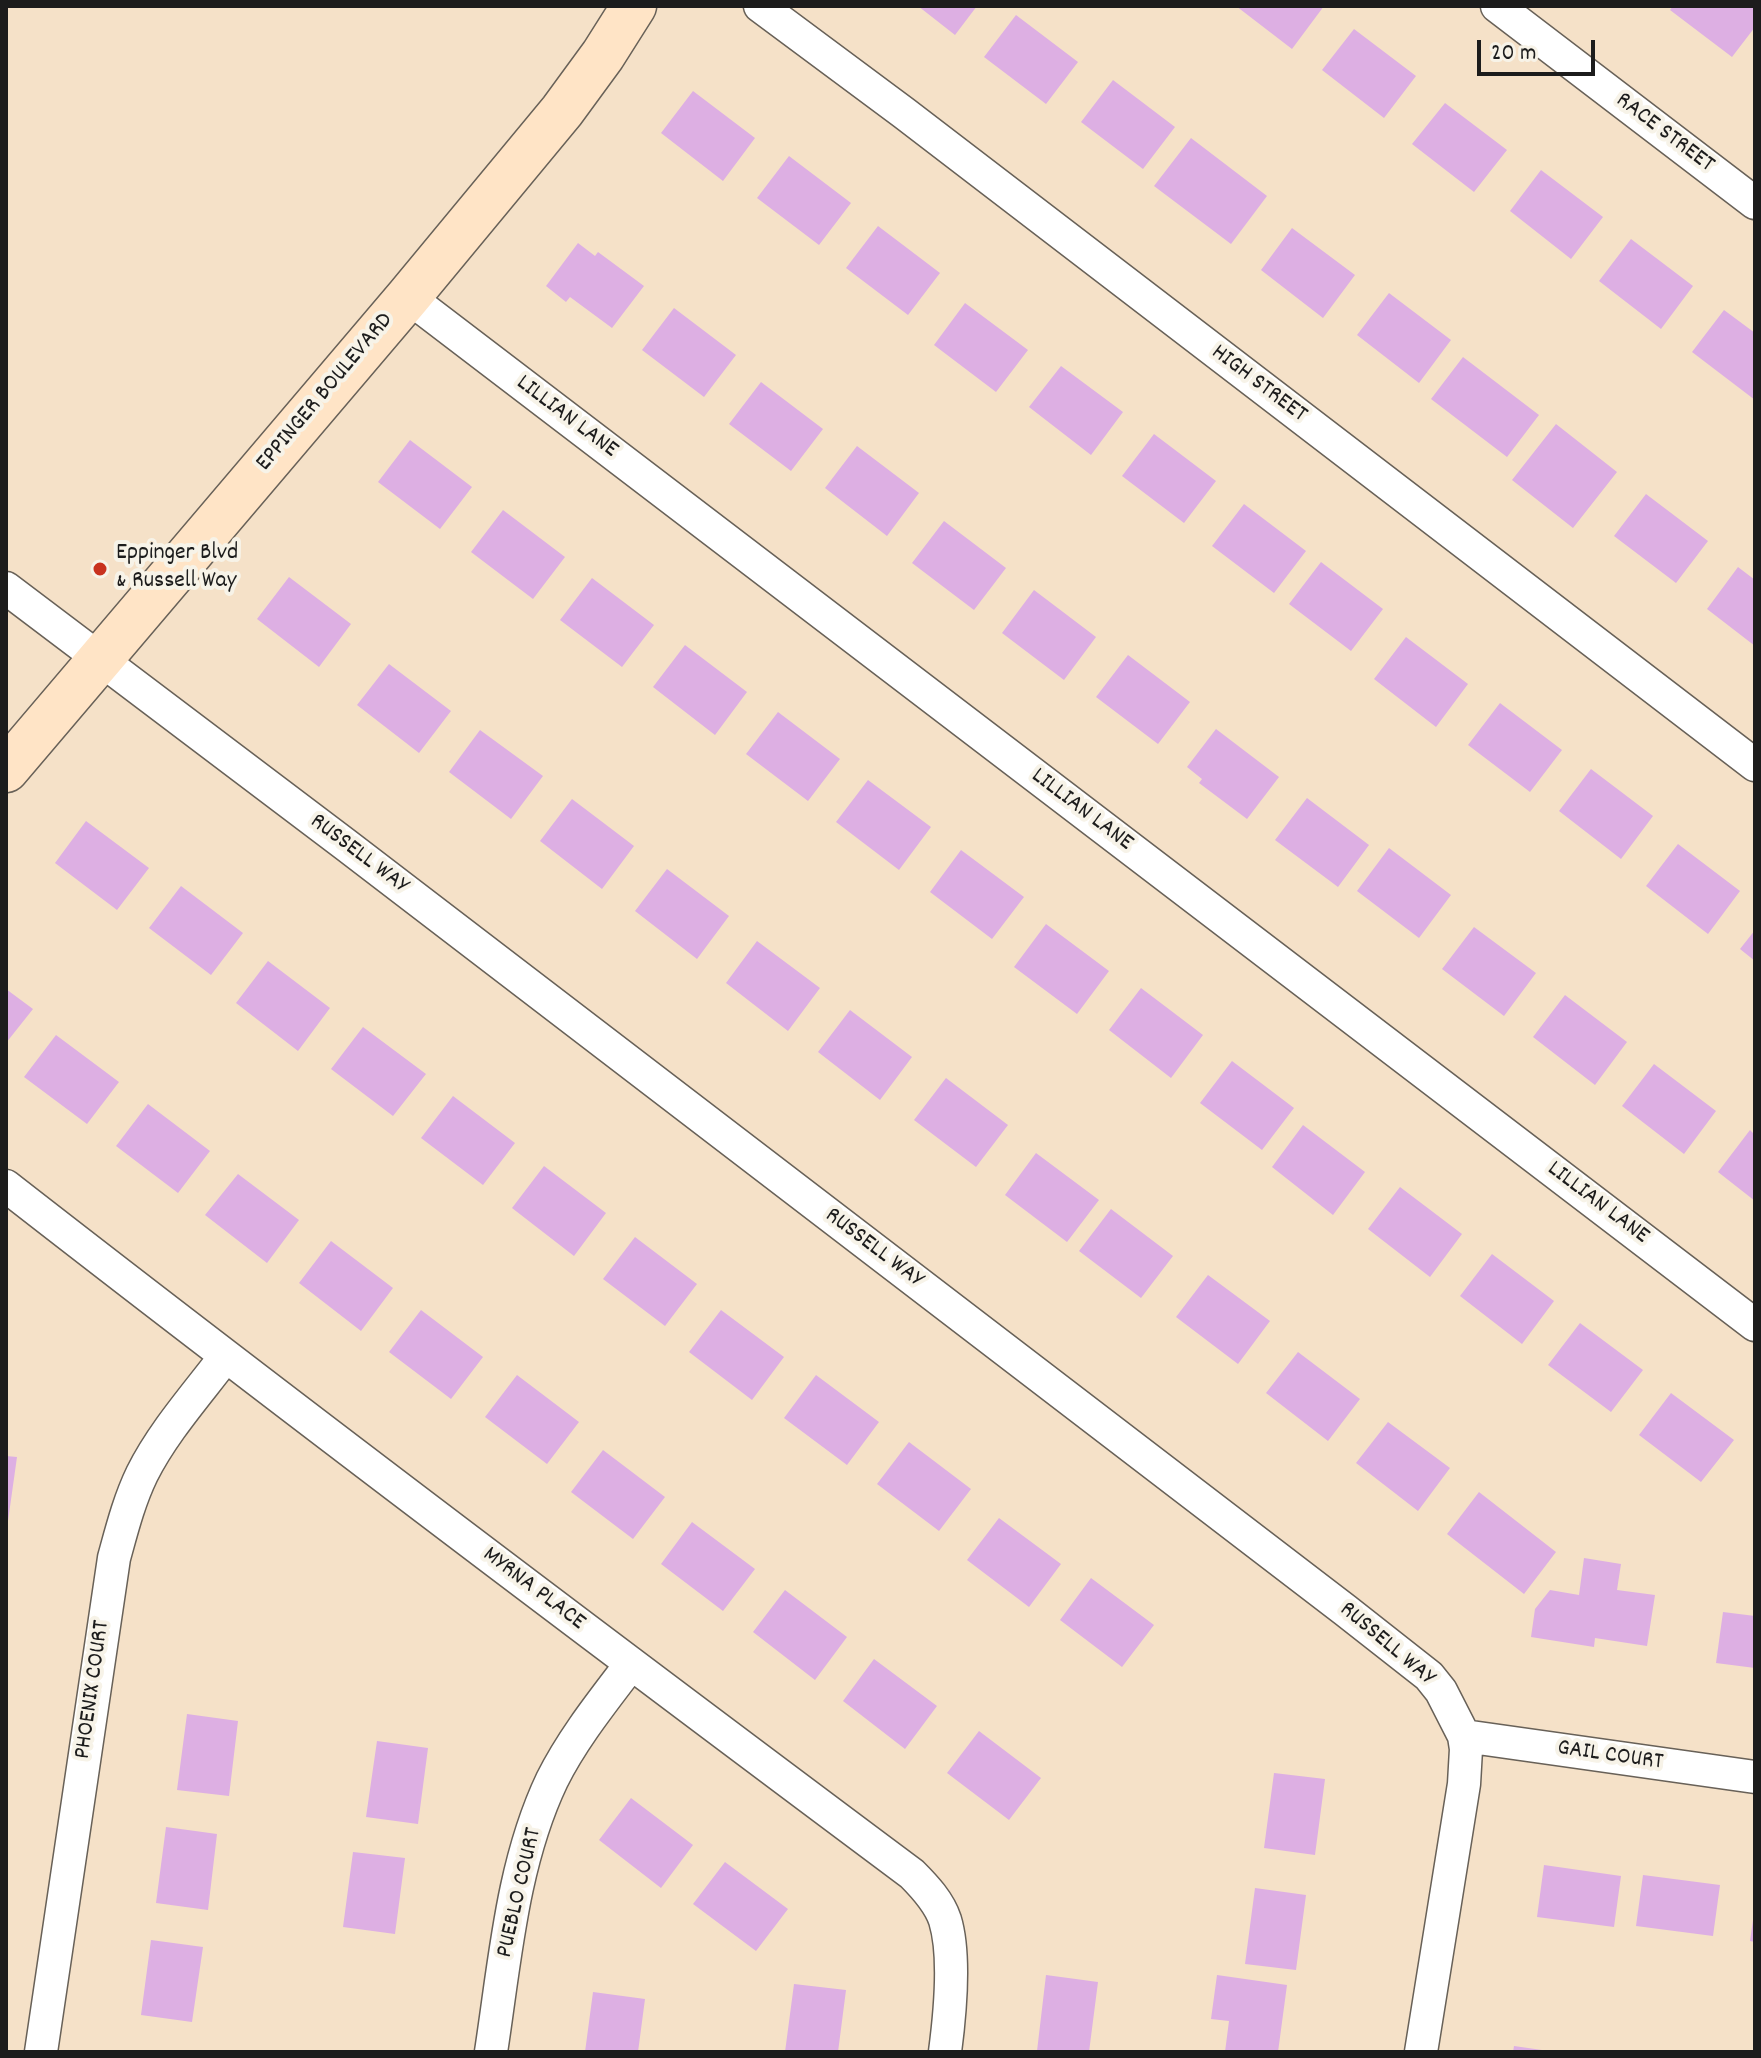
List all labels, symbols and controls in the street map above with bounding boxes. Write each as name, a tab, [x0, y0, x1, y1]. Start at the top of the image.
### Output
scale bar	[1481, 24, 1599, 74]
text: 20 m	[1491, 37, 1537, 71]
street label: RACE STREET	[1609, 88, 1719, 180]
street label: EPPINGER BOULEVARD	[251, 308, 401, 478]
street label: HIGH STREET	[1204, 340, 1312, 430]
street label: LILLIAN LANE	[509, 370, 623, 466]
place label: Eppinger Blvd & Russell Way	[116, 541, 238, 597]
marker: Eppinger Blvd & Russell Way	[91, 560, 109, 578]
street label: LILLIAN LANE	[1024, 763, 1138, 859]
street label: RUSSELL WAY	[303, 809, 413, 901]
street label: LILLIAN LANE	[1540, 1156, 1654, 1252]
street label: RUSSELL WAY	[818, 1203, 928, 1295]
street label: MYRNA PLACE	[476, 1542, 590, 1638]
street label: RUSSELL WAY	[1332, 1597, 1440, 1693]
street label: PHOENIX COURT	[70, 1619, 118, 1761]
street label: GAIL COURT	[1555, 1735, 1665, 1779]
street label: PUEBLO COURT	[492, 1825, 550, 1961]

